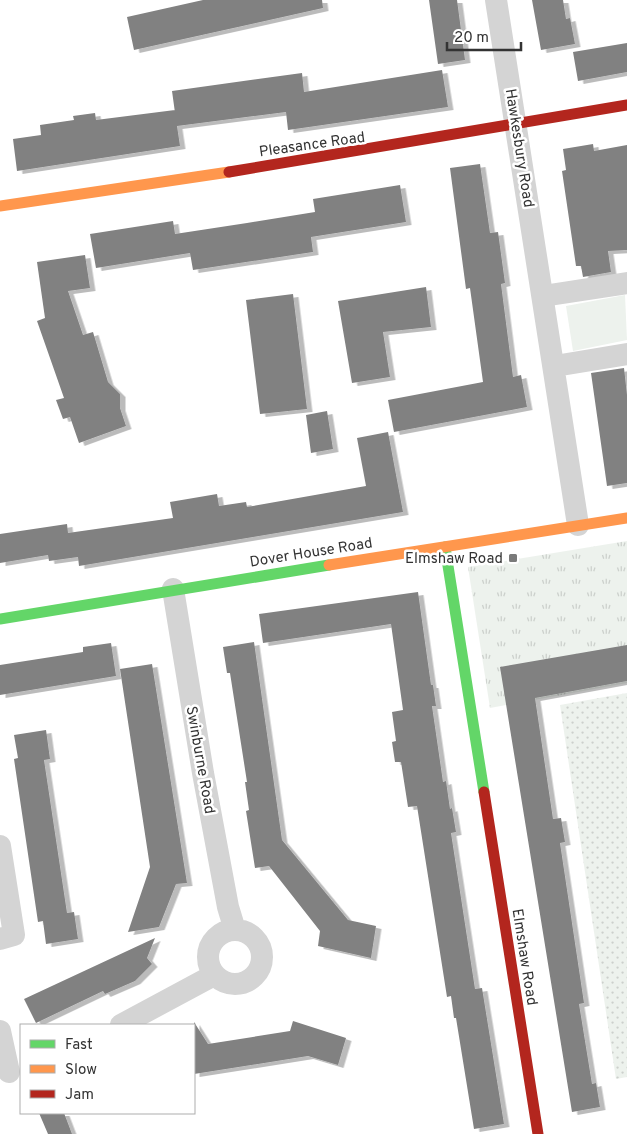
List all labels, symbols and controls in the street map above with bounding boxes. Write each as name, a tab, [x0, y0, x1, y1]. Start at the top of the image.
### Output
scale bar	[447, 20, 521, 52]
text: 20 m	[454, 29, 489, 48]
street label: Hawkesbury Road	[500, 87, 537, 209]
street label: Pleasance Road	[258, 129, 366, 162]
street label: Dover House Road	[248, 534, 374, 573]
place label: Elmshaw Road	[405, 550, 503, 569]
marker: Elmshaw Road	[507, 552, 519, 564]
street label: Swinburne Road	[181, 705, 218, 816]
street label: Elmshaw Road	[506, 907, 541, 1007]
legend	[20, 1024, 195, 1114]
text: Fast	[65, 1036, 93, 1055]
text: Slow	[65, 1061, 97, 1080]
text: Jam	[65, 1086, 94, 1105]

